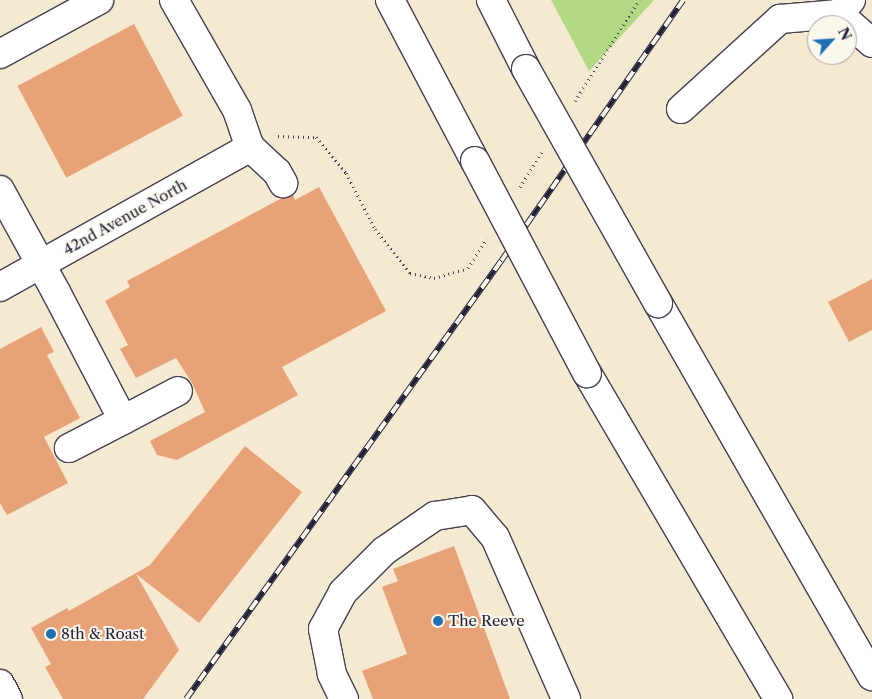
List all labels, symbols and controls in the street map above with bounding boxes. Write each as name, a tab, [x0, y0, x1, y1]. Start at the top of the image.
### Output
north arrow	[807, 15, 857, 65]
text: N	[834, 24, 855, 43]
street label: 42nd Avenue North	[60, 175, 190, 259]
place label: The Reeve	[448, 612, 525, 630]
marker: The Reeve	[432, 615, 444, 627]
place label: 8th & Roast	[61, 625, 144, 643]
marker: 8th & Roast	[45, 628, 57, 640]

